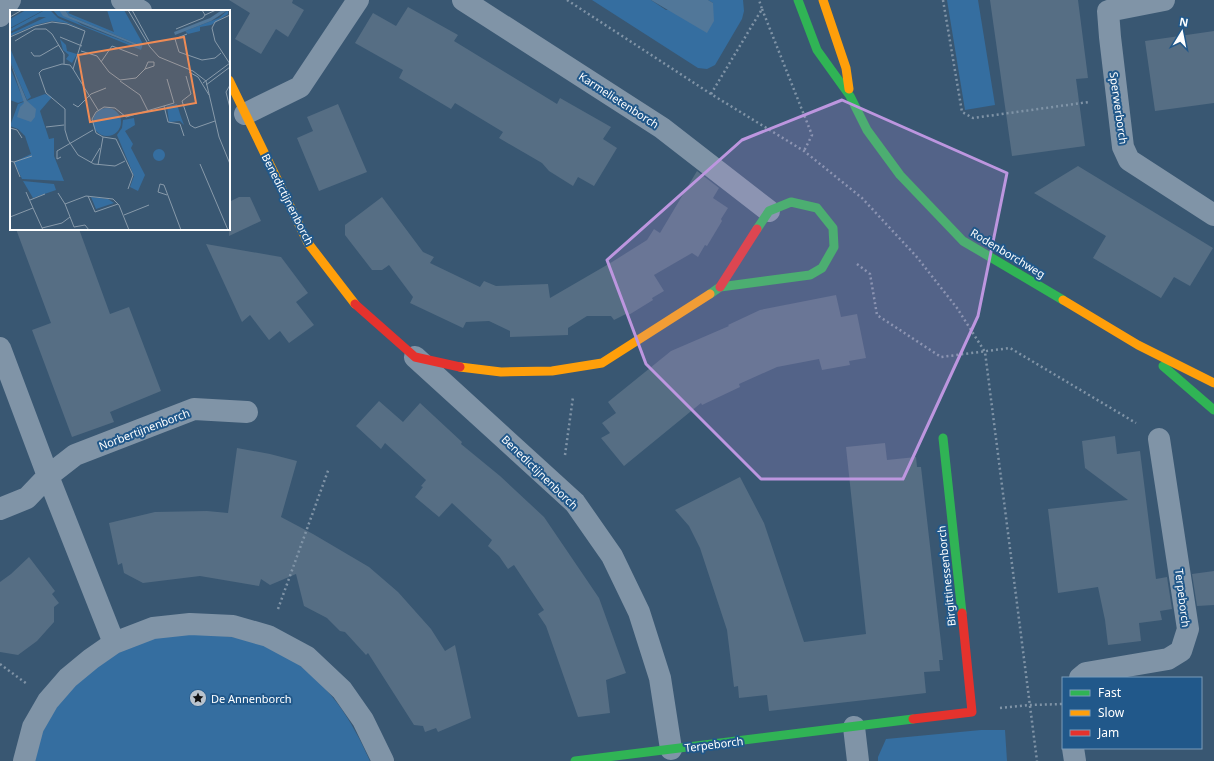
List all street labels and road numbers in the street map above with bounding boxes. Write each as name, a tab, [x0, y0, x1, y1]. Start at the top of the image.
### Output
street label: Karmelietenborch	[576, 68, 662, 132]
street label: Sperwerborch	[1107, 71, 1131, 145]
street label: Benedictijnenborch	[259, 151, 317, 247]
street label: Rodenborchweg	[968, 225, 1048, 281]
street label: Norbertijnenborch	[96, 405, 192, 453]
street label: Benedictijnenborch	[499, 432, 581, 512]
street label: Birgittinessenborch	[933, 525, 959, 627]
street label: Terpeborch	[1172, 568, 1194, 628]
street label: Terpeborch	[684, 733, 744, 755]

